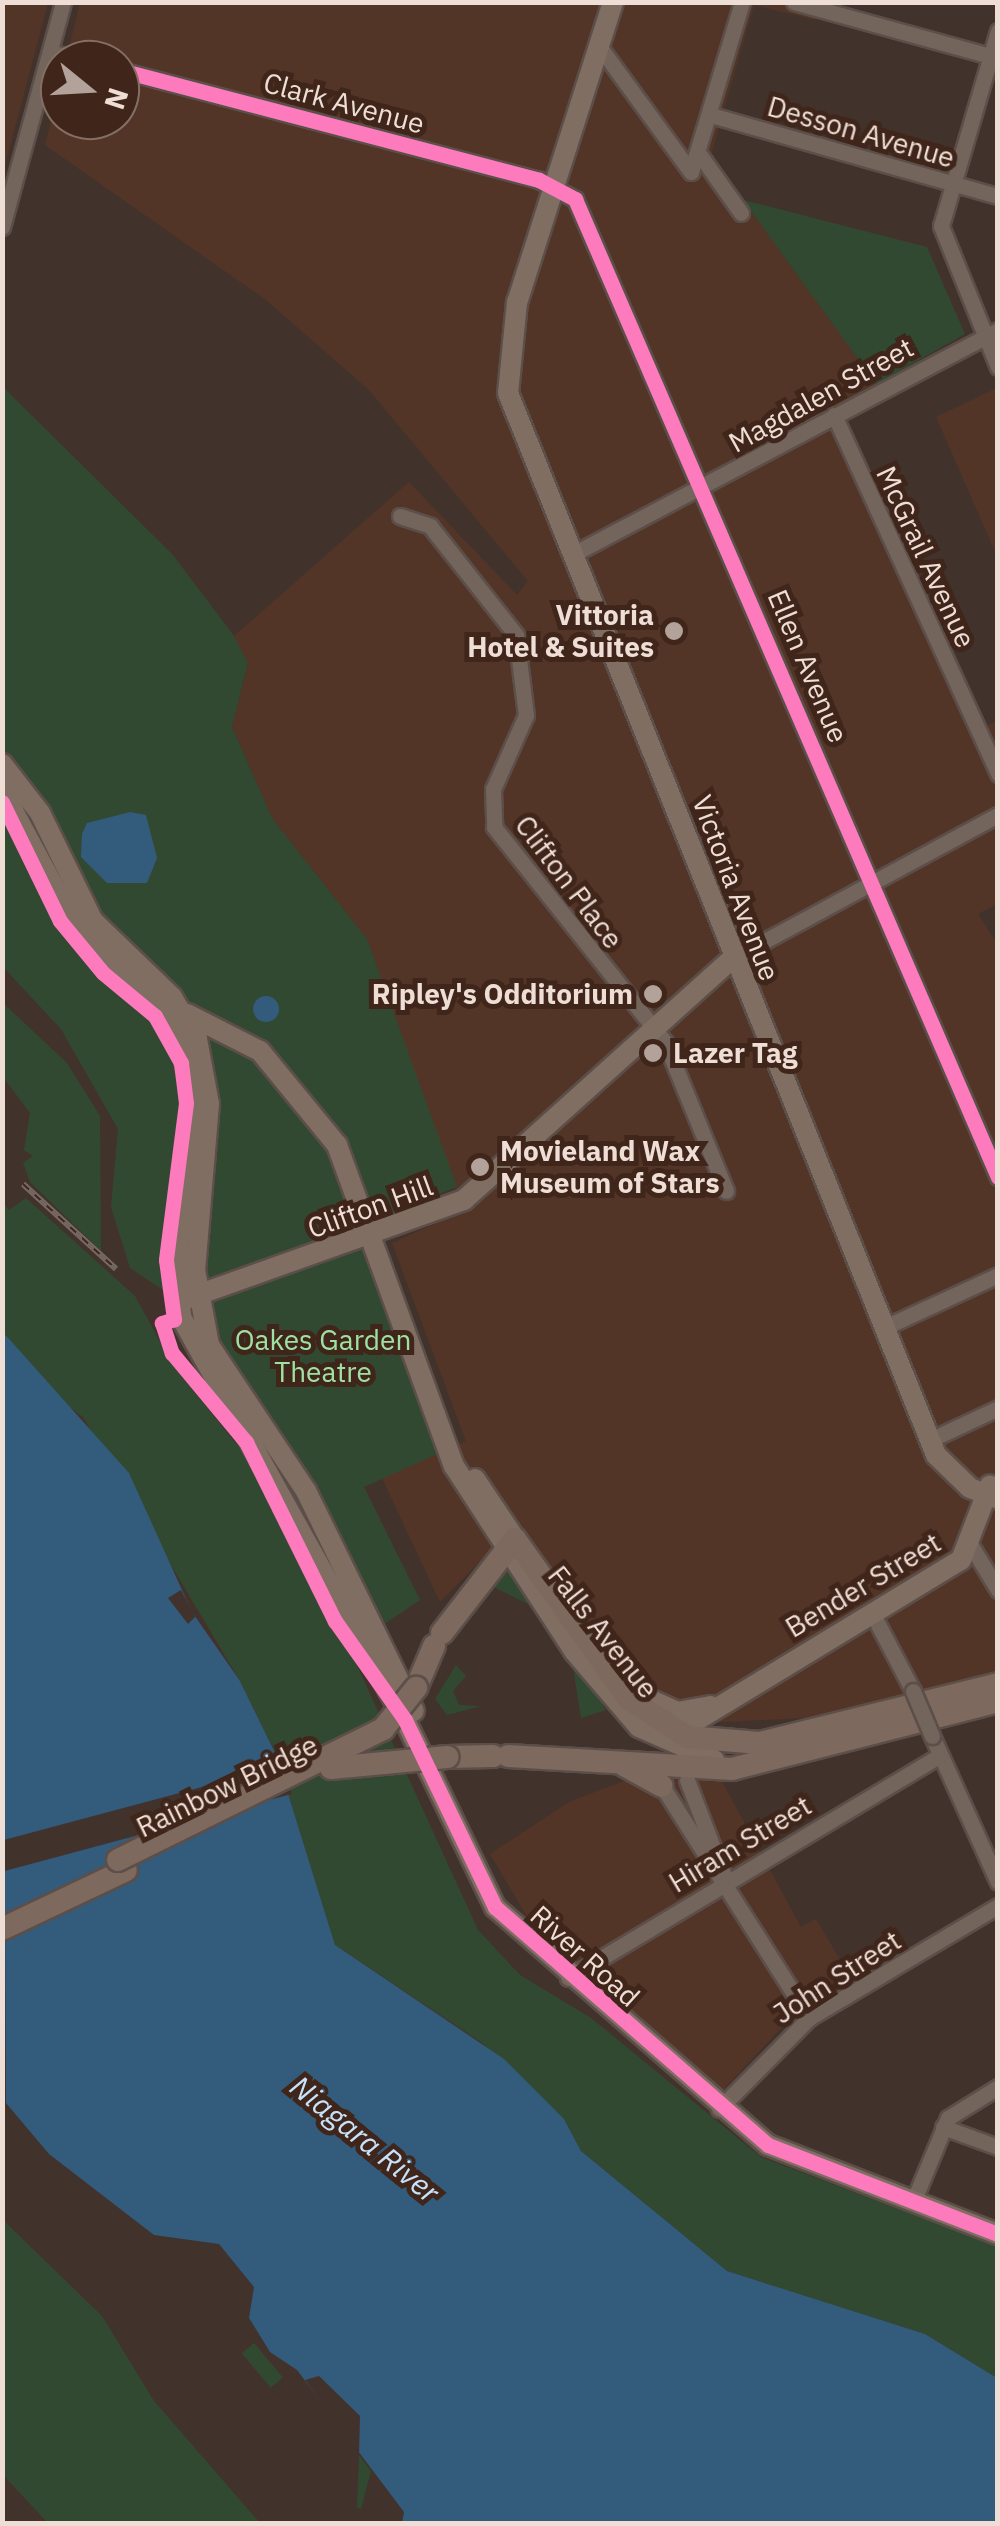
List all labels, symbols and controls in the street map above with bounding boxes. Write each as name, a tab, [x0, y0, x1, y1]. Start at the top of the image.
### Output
north arrow	[40, 40, 140, 140]
street label: Clark Avenue	[260, 65, 428, 141]
text: N	[96, 83, 138, 114]
street label: Desson Avenue	[764, 89, 958, 175]
street label: Magdalen Street	[723, 330, 919, 460]
street label: McGrail Avenue	[869, 461, 983, 653]
street label: Ellen Avenue	[761, 585, 855, 747]
place label: Vittoria Hotel & Suites	[467, 598, 654, 664]
marker: Vittoria Hotel & Suites	[663, 620, 685, 642]
street label: Victoria Avenue	[685, 791, 787, 985]
street label: Clifton Place	[508, 809, 630, 955]
place label: Ripley's Odditorium	[372, 977, 633, 1011]
marker: Ripley's Odditorium	[642, 983, 664, 1005]
place label: Lazer Tag	[673, 1036, 797, 1070]
marker: Lazer Tag	[642, 1042, 664, 1064]
place label: Movieland Wax Museum of Stars	[500, 1134, 720, 1200]
marker: Movieland Wax Museum of Stars	[469, 1156, 491, 1178]
street label: Clifton Hill	[303, 1169, 437, 1245]
park label: Oakes Garden Theatre	[235, 1323, 411, 1389]
street label: Bender Street	[779, 1526, 947, 1644]
street label: Falls Avenue	[541, 1559, 665, 1705]
street label: Rainbow Bridge	[131, 1728, 323, 1844]
street label: Hiram Street	[663, 1788, 817, 1900]
street label: River Road	[524, 1898, 646, 2014]
street label: John Street	[767, 1923, 907, 2031]
water label: Niagara River	[283, 2068, 447, 2210]

